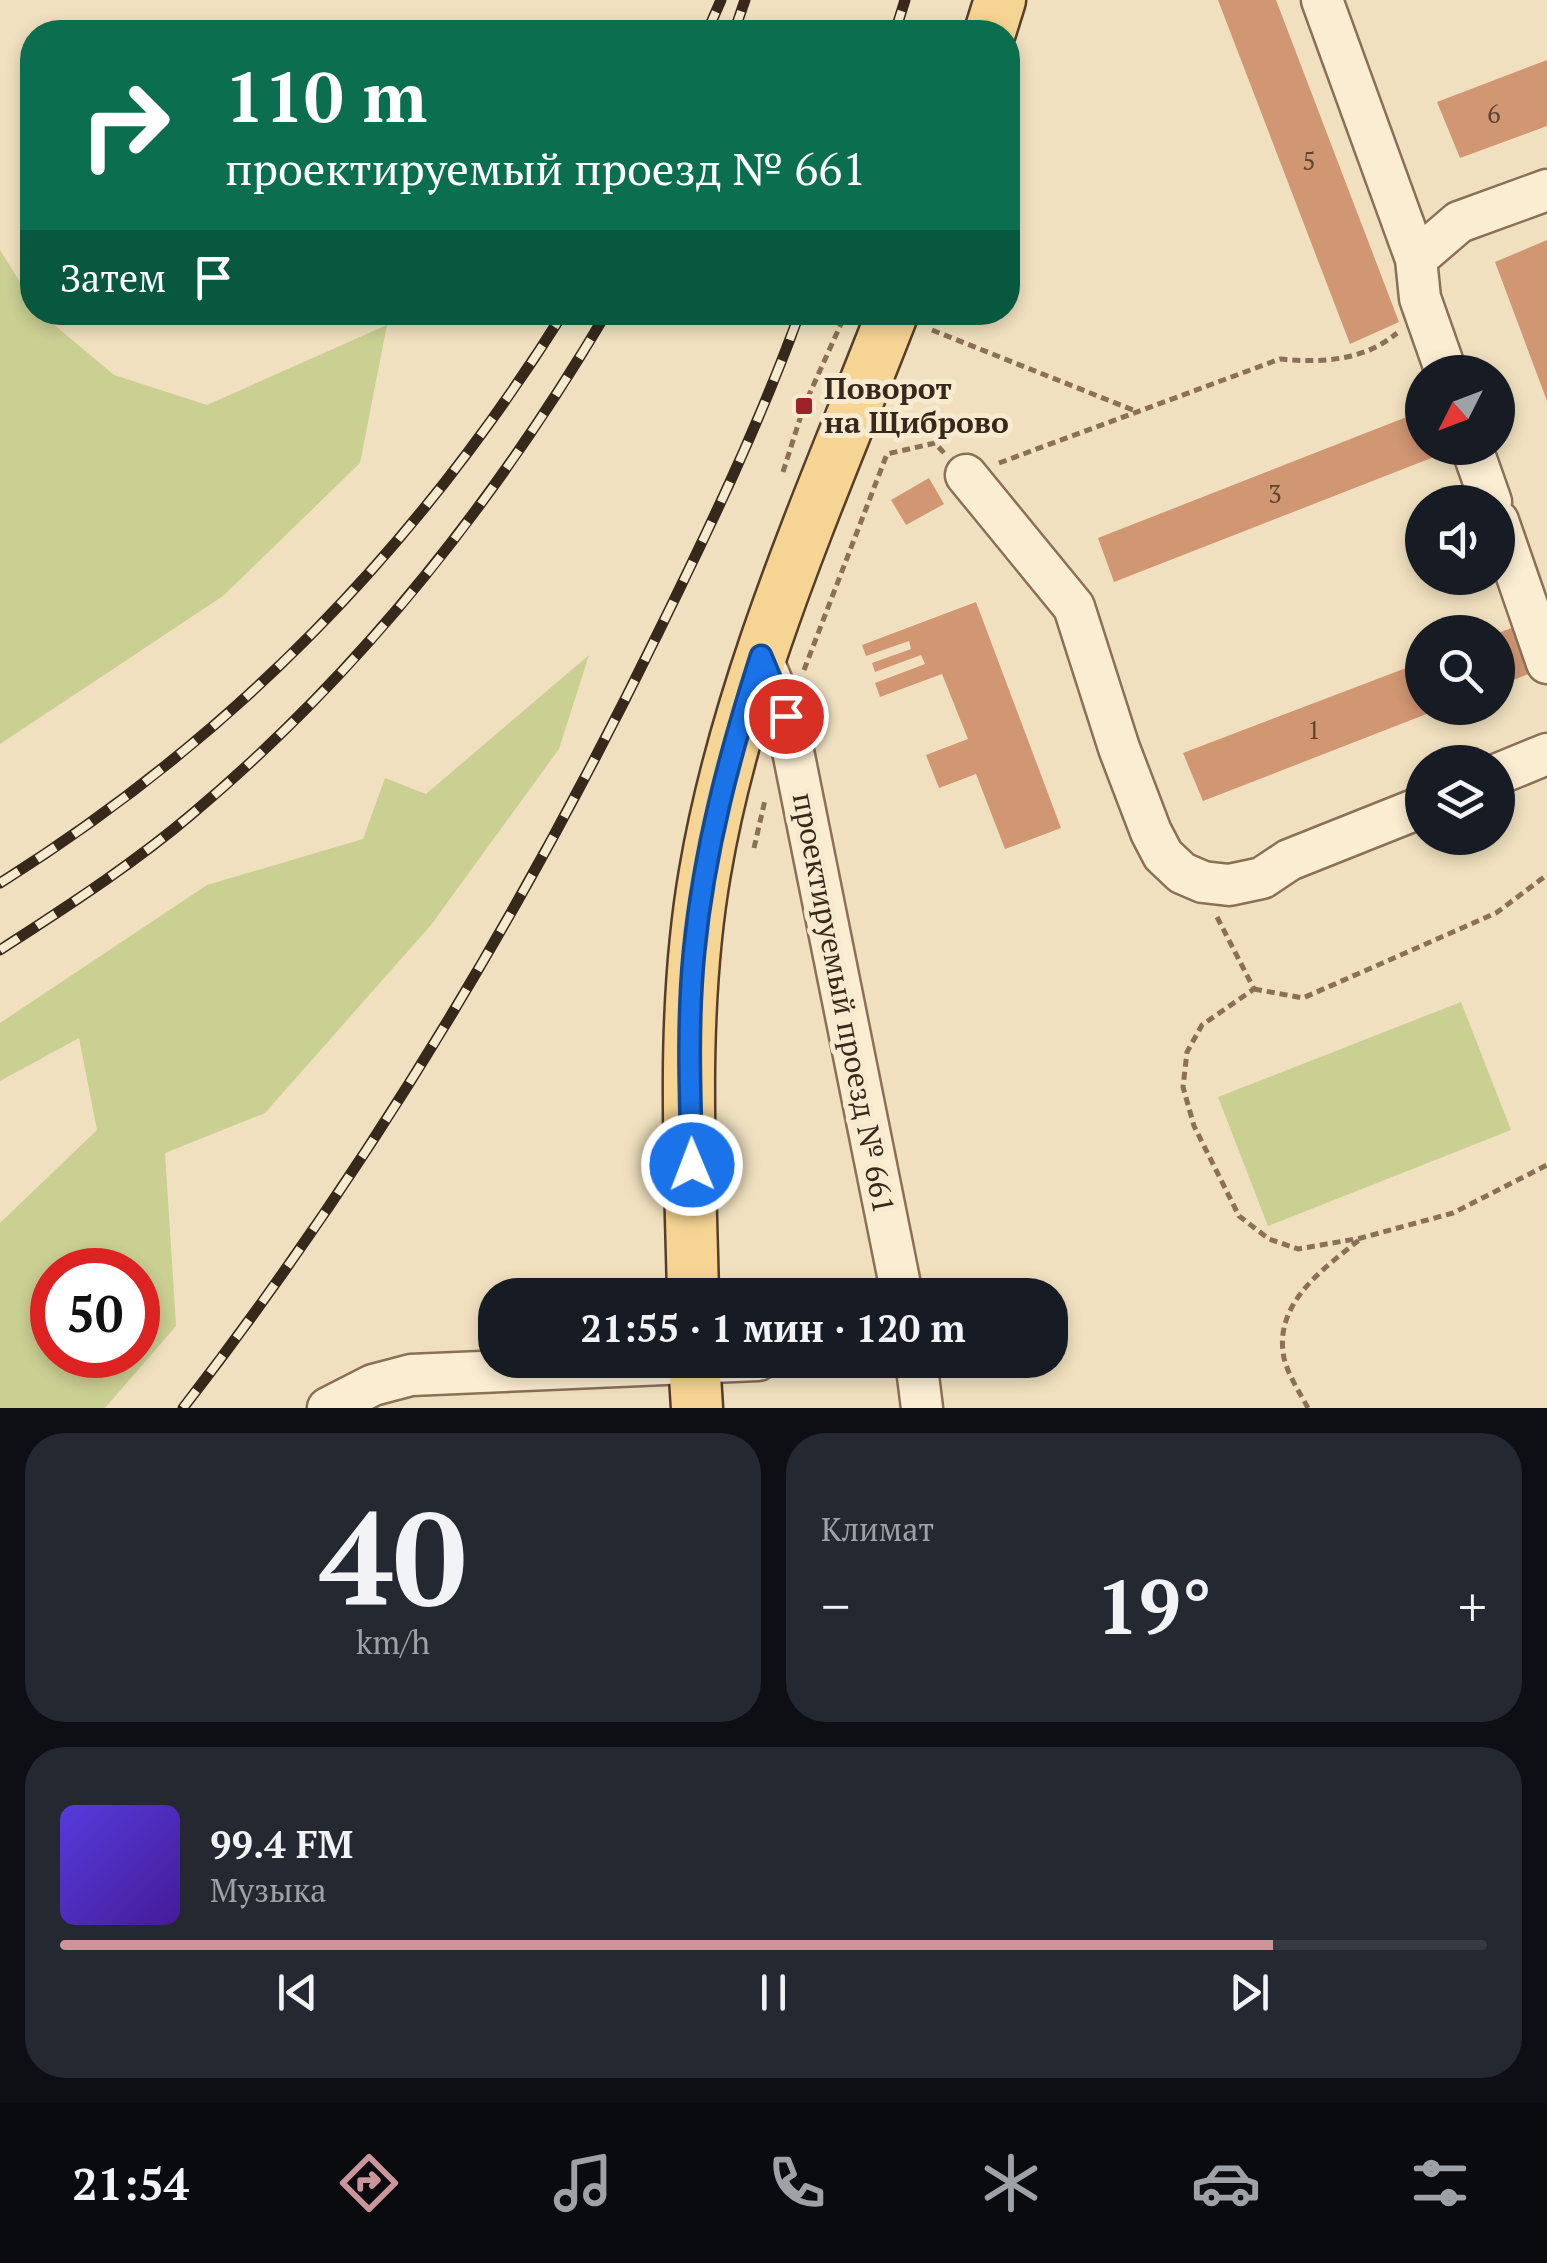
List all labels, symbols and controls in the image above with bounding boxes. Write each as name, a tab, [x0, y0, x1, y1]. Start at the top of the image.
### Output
text: 110 m	[225, 49, 427, 142]
icon: right	[60, 60, 190, 190]
house number: 6	[1487, 97, 1501, 130]
text: проектируемый проезд № 661	[225, 138, 866, 198]
house number: 5	[1302, 144, 1316, 177]
icon: arrive	[186, 250, 241, 305]
text: Затем	[60, 253, 166, 303]
north arrow	[1405, 355, 1515, 465]
map controls	[1405, 355, 1515, 855]
place label: Поворот на Щиброво	[824, 368, 1009, 442]
marker: Поворот на Щиброво	[793, 395, 815, 417]
house number: 3	[1268, 477, 1282, 510]
button: sound	[1405, 485, 1515, 595]
button: search	[1405, 615, 1515, 725]
pin	[744, 674, 829, 759]
icon: arrive	[759, 689, 814, 744]
house number: 1	[1307, 713, 1321, 746]
button: layers	[1405, 745, 1515, 855]
street label: проектируемый проезд № 661	[784, 789, 904, 1216]
position arrow	[640, 1113, 744, 1217]
speed limit sign: 50	[30, 1248, 160, 1378]
text: 21:55 · 1 мин · 120 m	[580, 1303, 966, 1353]
text: 40	[320, 1470, 466, 1642]
text: Климат	[821, 1508, 934, 1550]
text: 19°	[1096, 1556, 1212, 1655]
text: −	[821, 1569, 850, 1642]
text: +	[1458, 1569, 1487, 1642]
text: km/h	[356, 1621, 430, 1663]
text: 99.4 FM	[210, 1819, 353, 1869]
text: Музыка	[210, 1869, 326, 1911]
icon: previous	[270, 1965, 325, 2020]
icon: pause	[746, 1965, 801, 2020]
icon: next	[1222, 1965, 1277, 2020]
icon: directions	[334, 2148, 404, 2218]
icon: music	[548, 2148, 618, 2218]
icon: phone	[762, 2148, 832, 2218]
icon: climate	[976, 2148, 1046, 2218]
icon: car	[1191, 2148, 1261, 2218]
icon: filters	[1405, 2148, 1475, 2218]
text: 21:54	[72, 2153, 189, 2213]

